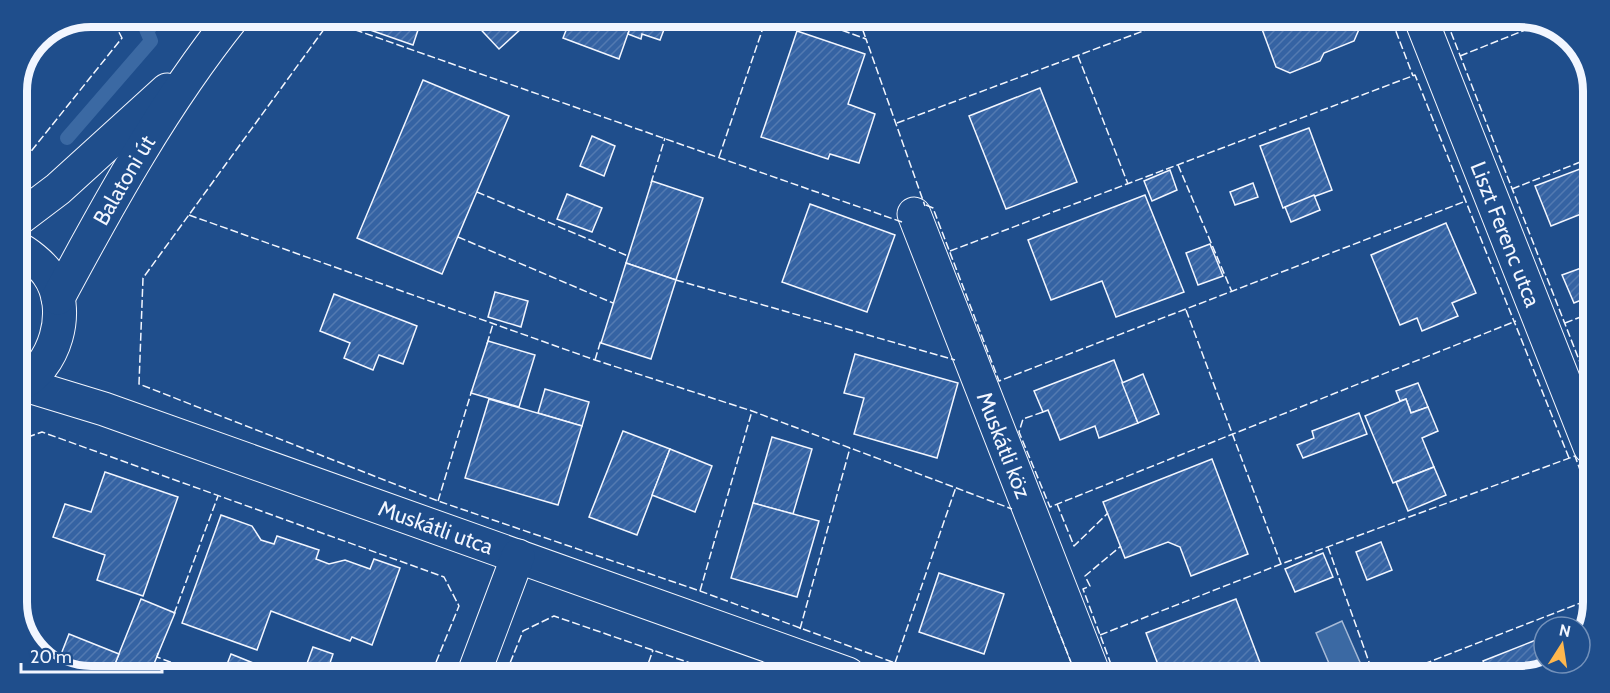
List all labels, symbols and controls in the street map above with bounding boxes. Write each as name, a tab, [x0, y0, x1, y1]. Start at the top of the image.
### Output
street label: Balatoni út	[87, 130, 161, 230]
street label: Liszt Ferenc utca	[1465, 157, 1547, 311]
street label: Muskátli köz	[971, 388, 1037, 502]
street label: Muskátli utca	[375, 494, 497, 560]
north arrow	[1532, 615, 1592, 675]
text: N	[1558, 620, 1573, 641]
scale bar	[21, 636, 162, 674]
text: 20 m	[30, 646, 72, 668]

